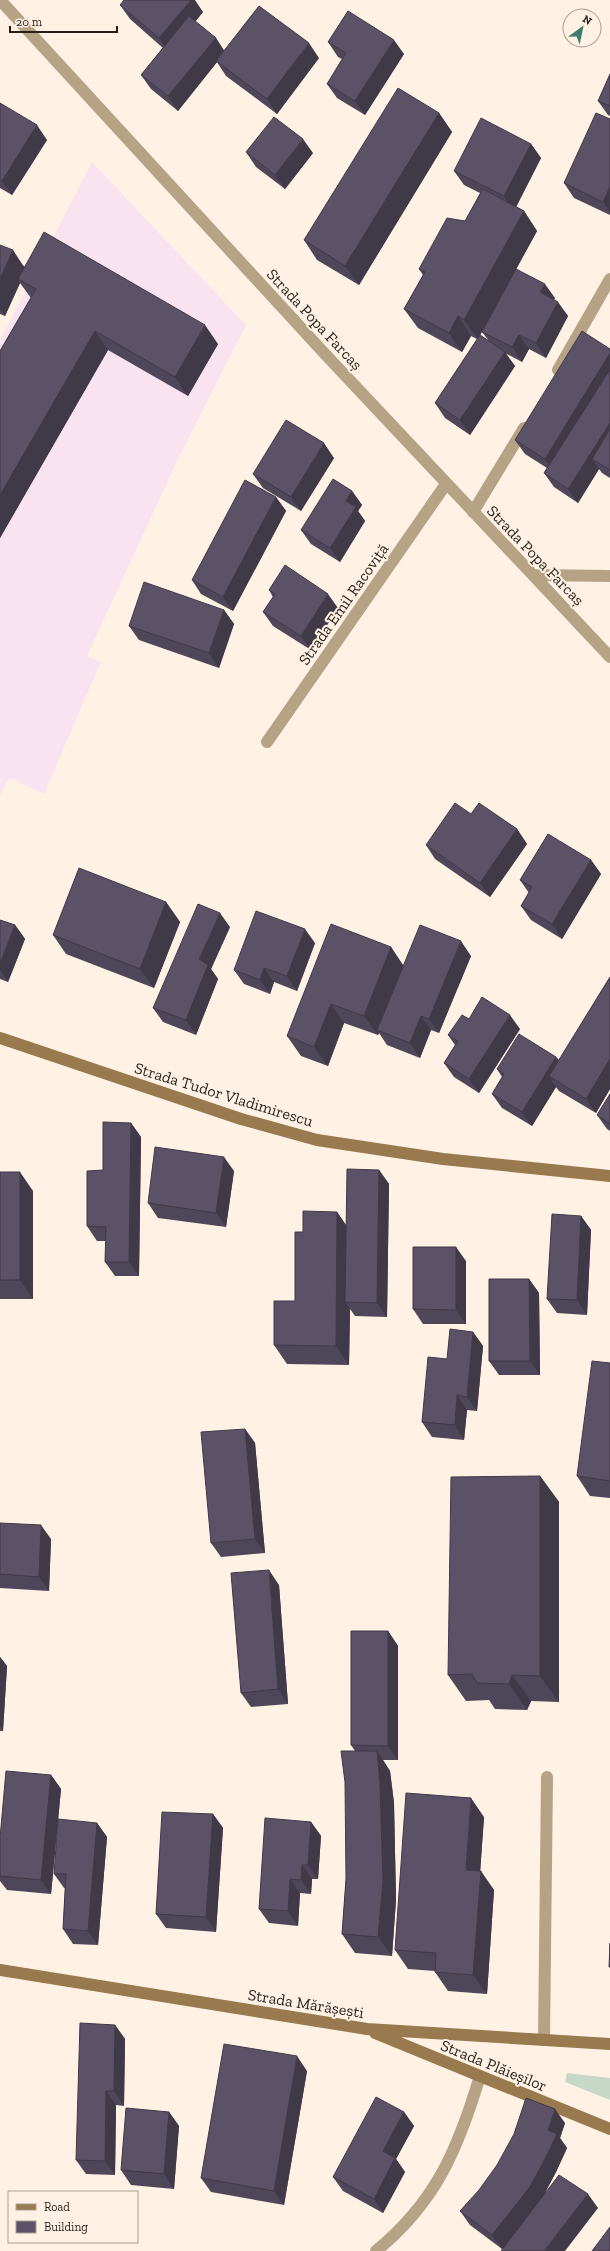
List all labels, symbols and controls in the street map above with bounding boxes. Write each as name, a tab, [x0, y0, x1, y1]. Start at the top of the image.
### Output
scale bar	[10, 8, 117, 34]
north arrow	[562, 8, 602, 48]
text: N	[580, 12, 595, 28]
text: 20 m	[16, 15, 43, 29]
street label: Strada Popa Farcaș	[263, 265, 366, 374]
street label: Strada Popa Farcaș	[483, 501, 588, 609]
street label: Strada Emil Racoviță	[294, 540, 393, 669]
street label: Strada Tudor Vladimirescu	[132, 1058, 315, 1131]
street label: Strada Mărășești	[247, 1985, 366, 2022]
street label: Strada Plăieșilor	[438, 2036, 550, 2096]
legend	[8, 2191, 138, 2243]
text: Road	[44, 2200, 70, 2214]
text: Building	[44, 2220, 88, 2234]

